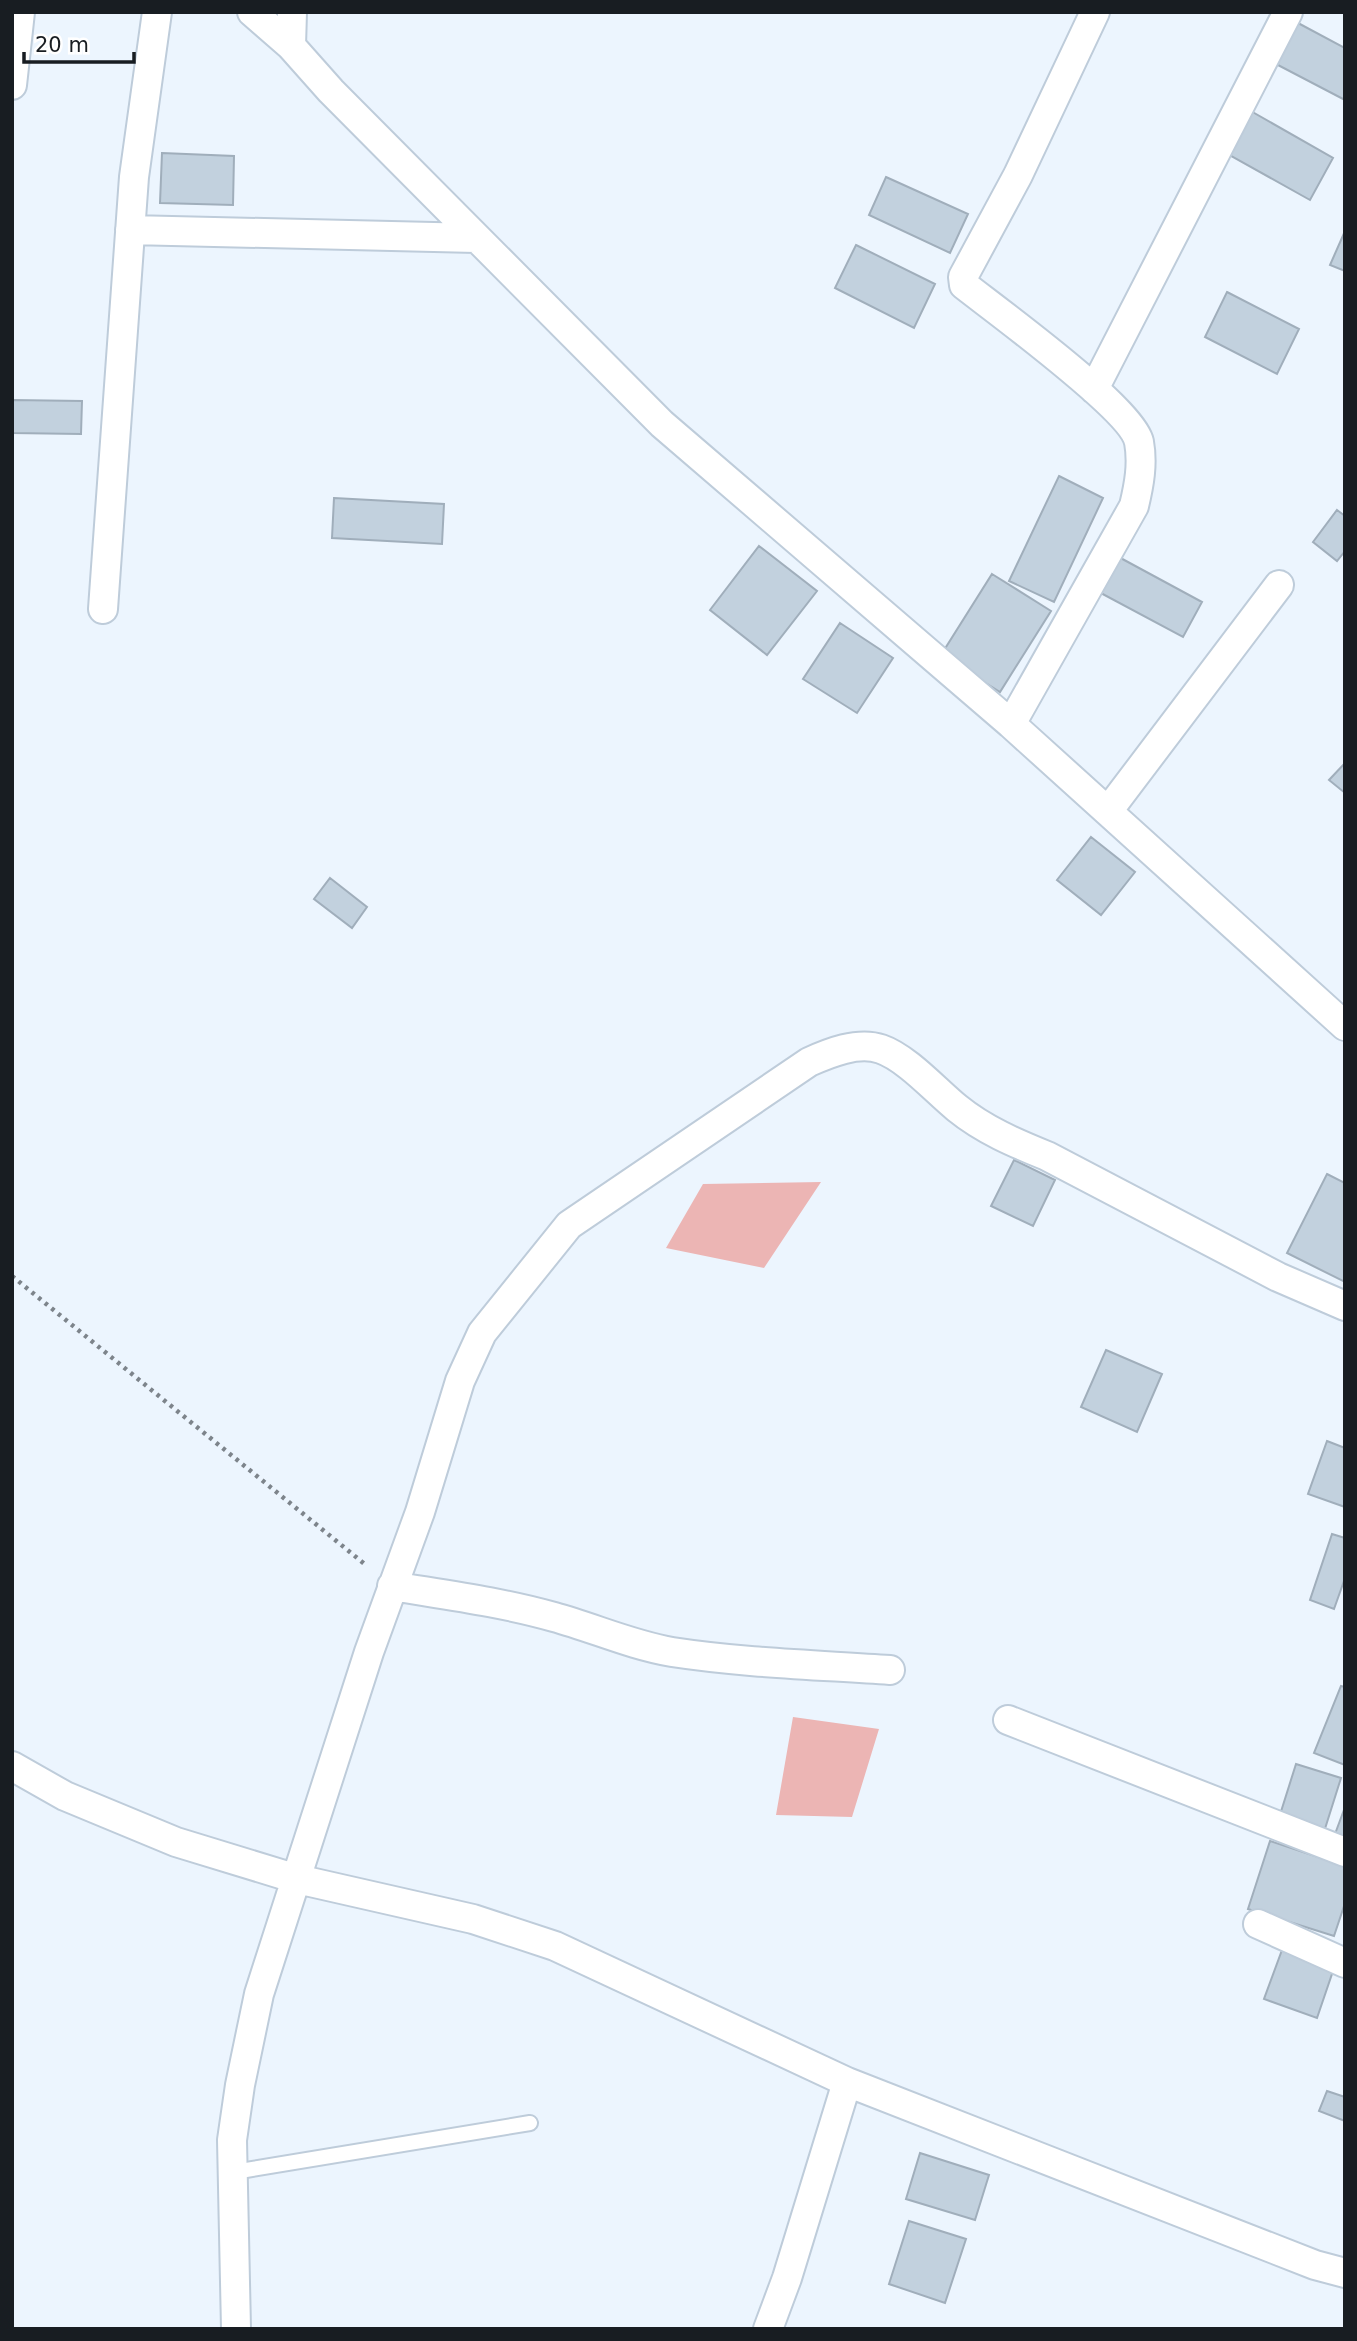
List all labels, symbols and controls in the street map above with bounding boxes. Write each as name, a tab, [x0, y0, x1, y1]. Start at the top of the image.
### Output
scale bar	[24, 21, 135, 65]
text: 20 m	[35, 33, 89, 57]

